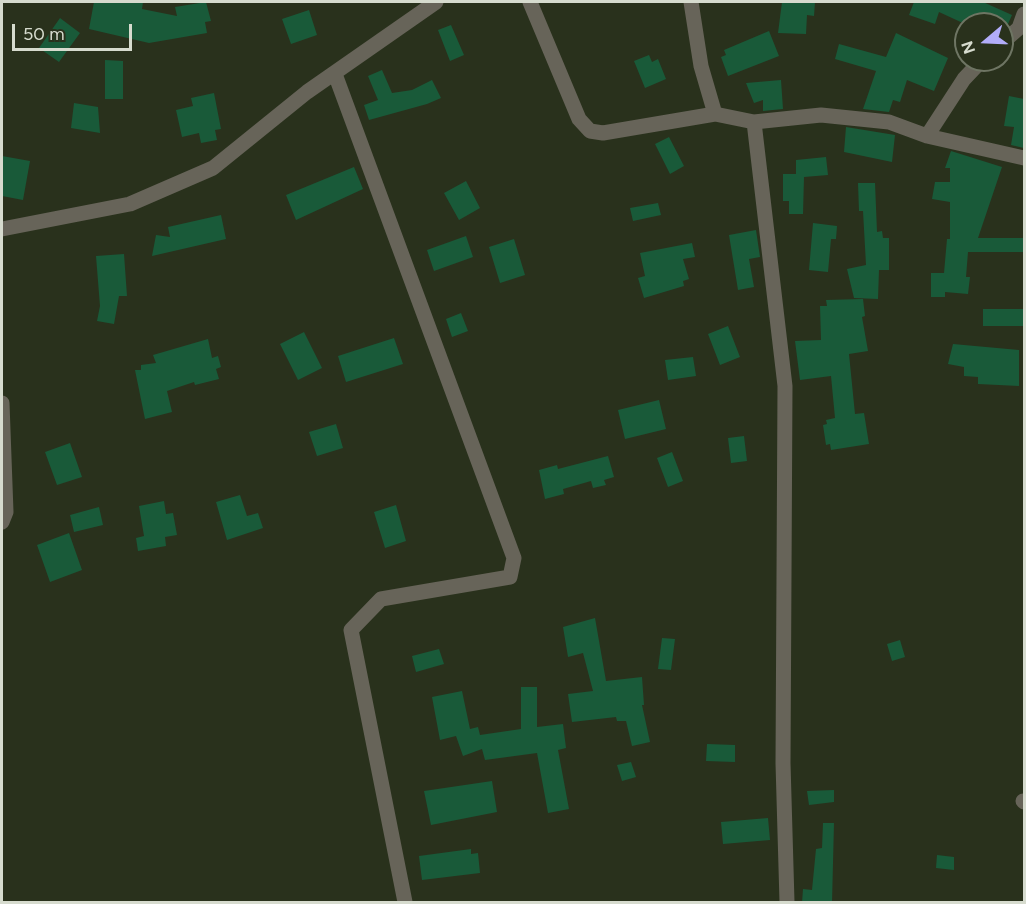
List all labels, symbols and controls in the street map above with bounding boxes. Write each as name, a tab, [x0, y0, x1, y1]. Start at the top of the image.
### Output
scale bar	[15, 12, 135, 50]
north arrow	[954, 12, 1014, 72]
text: 50 m	[23, 23, 65, 45]
text: N	[957, 38, 979, 56]

